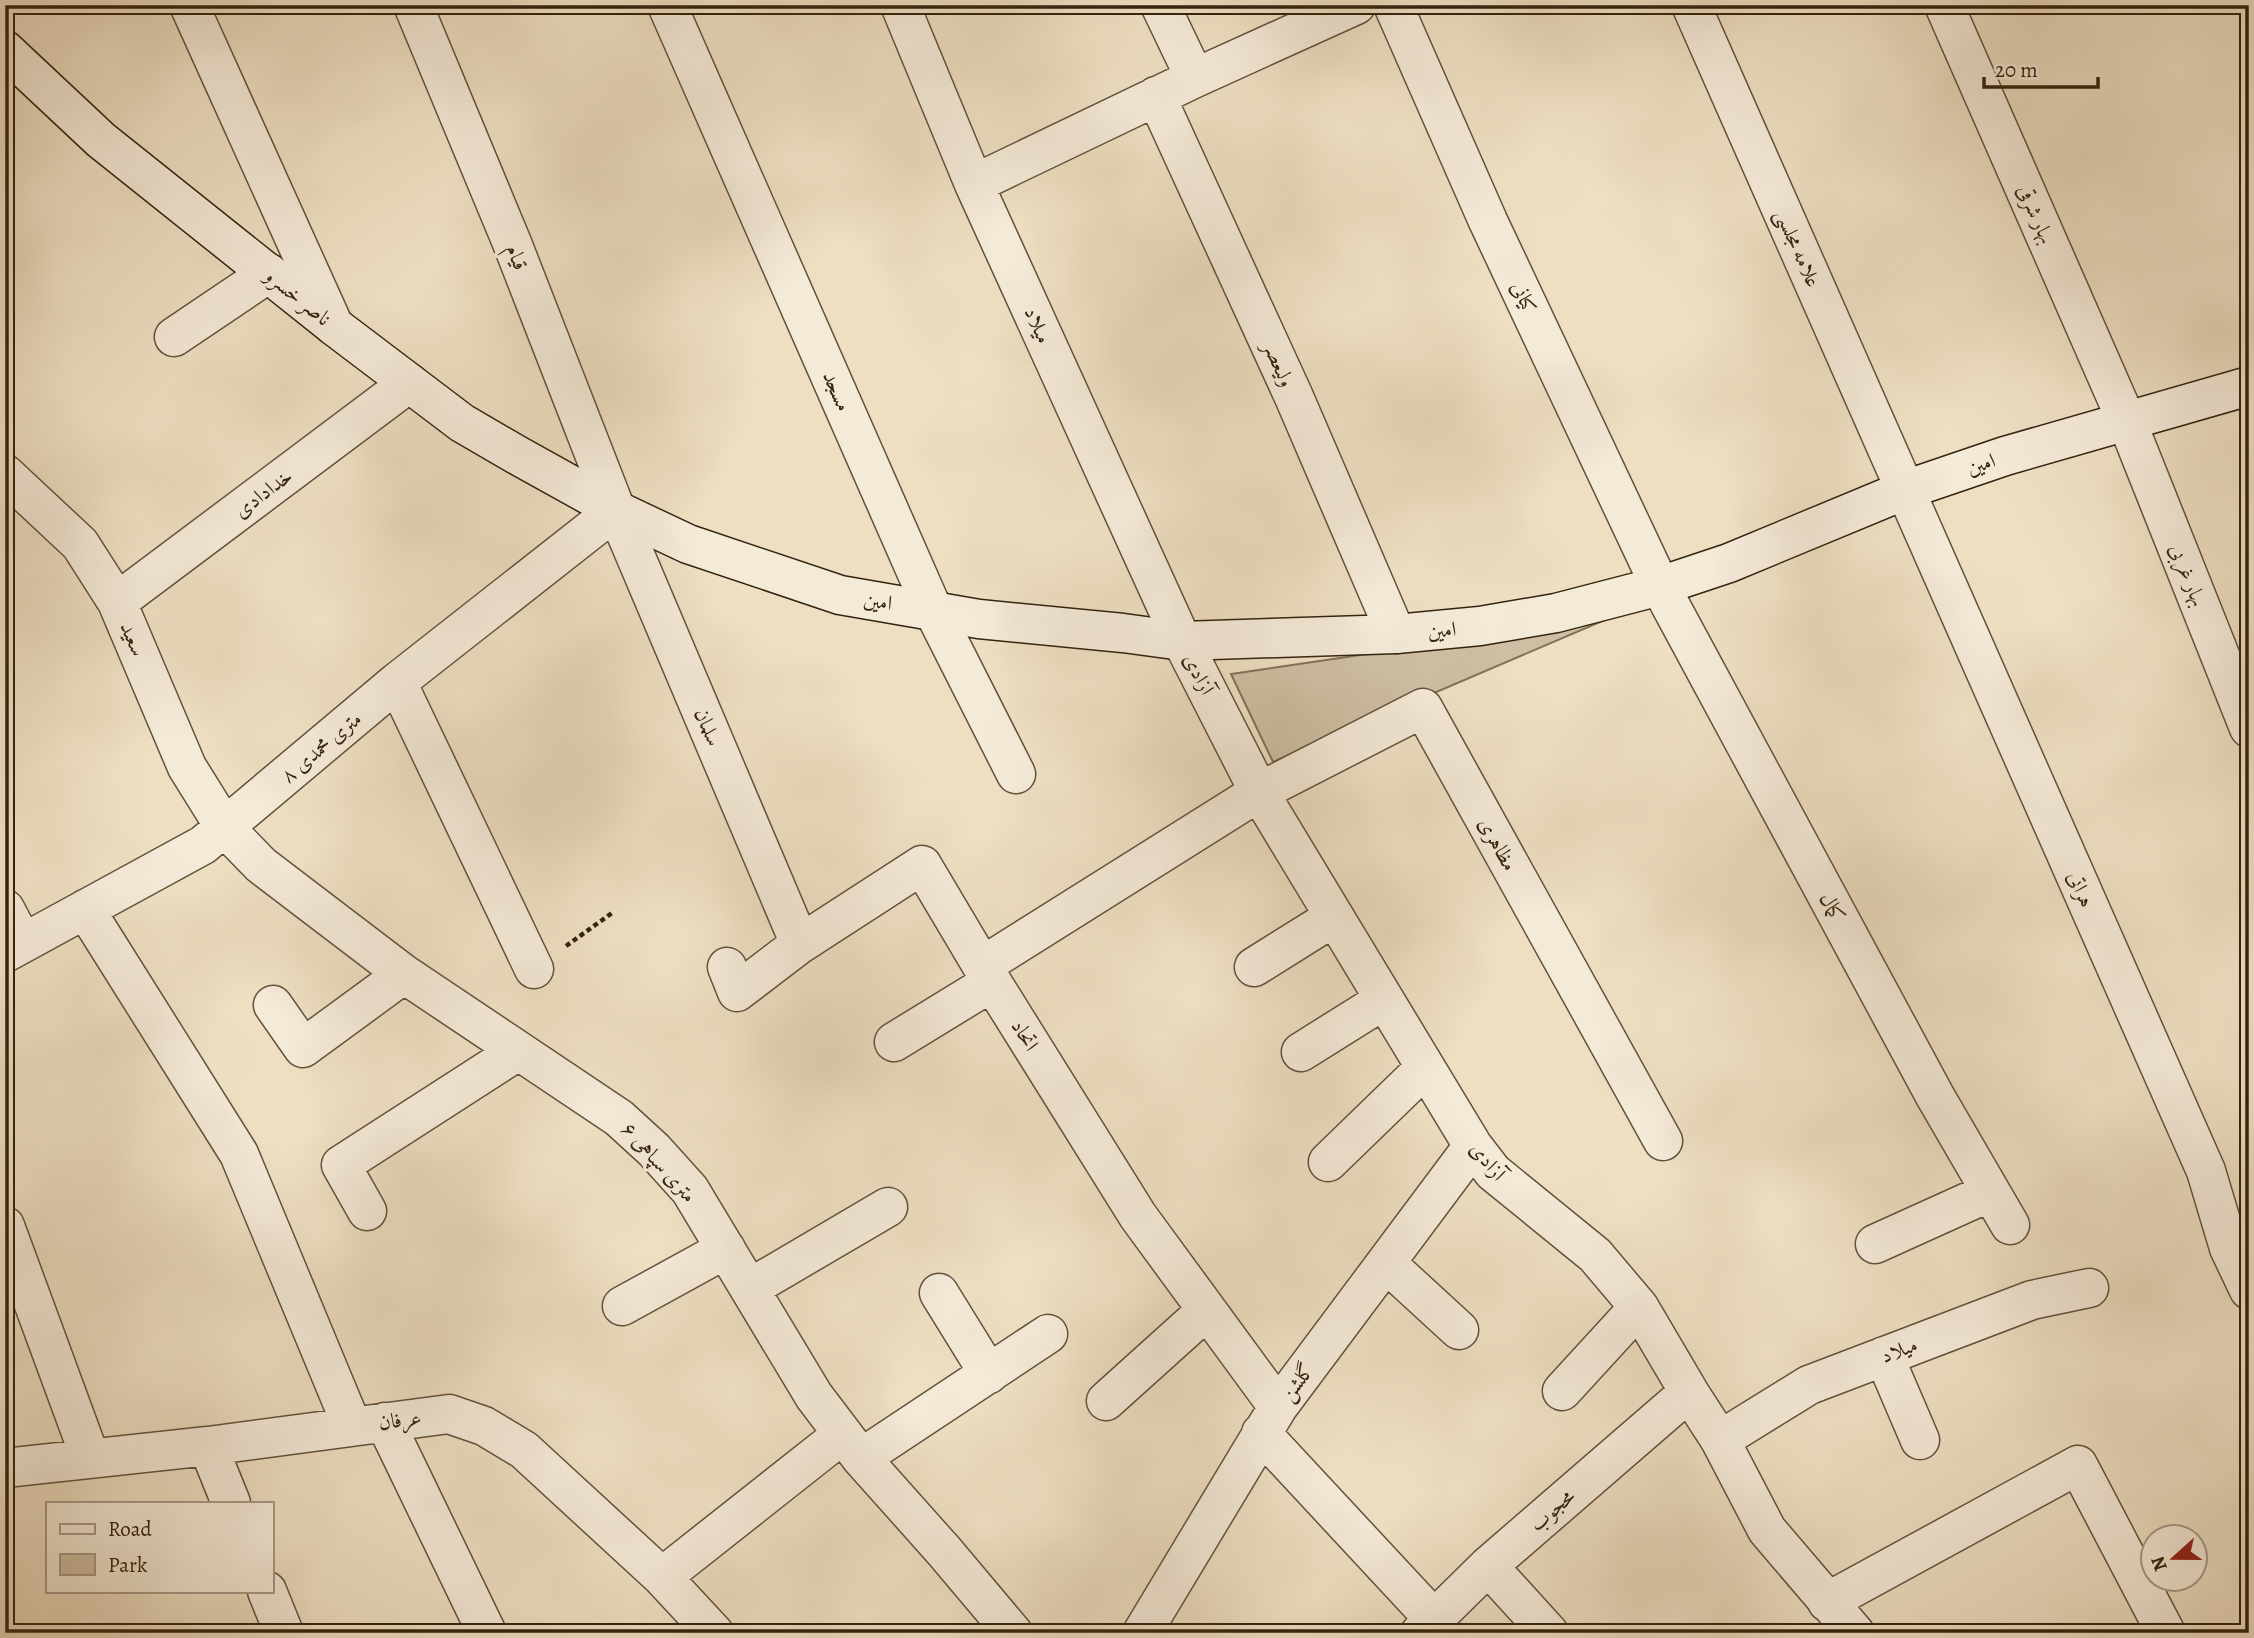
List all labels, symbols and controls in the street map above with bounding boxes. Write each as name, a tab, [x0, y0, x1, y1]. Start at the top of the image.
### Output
scale bar	[1984, 46, 2098, 90]
text: 20 m	[1995, 56, 2038, 84]
street label: بهار شرقی	[2011, 180, 2061, 248]
street label: علامه مجلسی	[1767, 204, 1828, 292]
street label: قیام	[496, 240, 535, 276]
street label: ناصر خسرو	[258, 260, 337, 332]
street label: کیانی	[1505, 277, 1543, 317]
street label: میلاد	[1018, 302, 1058, 348]
street label: ولیعصر	[1256, 335, 1301, 391]
street label: مسجد	[816, 366, 858, 416]
street label: امین	[1963, 446, 1999, 482]
street label: خدادادی	[228, 462, 298, 524]
street label: بهار غربی	[2162, 539, 2213, 611]
street label: امین	[862, 585, 894, 617]
street label: امین	[1426, 615, 1458, 645]
street label: سعید	[113, 618, 153, 660]
street label: آزادی	[1177, 648, 1222, 702]
street label: سلمان	[688, 704, 728, 750]
street label: ۸ متری محمدی	[275, 705, 367, 789]
street label: مظاهری	[1472, 812, 1524, 876]
street label: هراتی	[2061, 867, 2101, 911]
street label: کمال	[1813, 887, 1851, 927]
street label: اتحاد	[1005, 1014, 1045, 1056]
street label: ۶ متری سپاهی	[615, 1116, 703, 1208]
street label: آزادی	[1463, 1136, 1514, 1188]
street label: میلاد	[1877, 1330, 1921, 1370]
street label: گلشن	[1273, 1357, 1321, 1407]
street label: عرفان	[377, 1403, 423, 1438]
street label: محجوب	[1523, 1482, 1581, 1538]
legend	[46, 1502, 273, 1592]
text: Road	[108, 1515, 152, 1543]
north arrow	[2138, 1522, 2208, 1592]
text: Park	[108, 1551, 148, 1579]
text: N	[2144, 1552, 2174, 1575]

